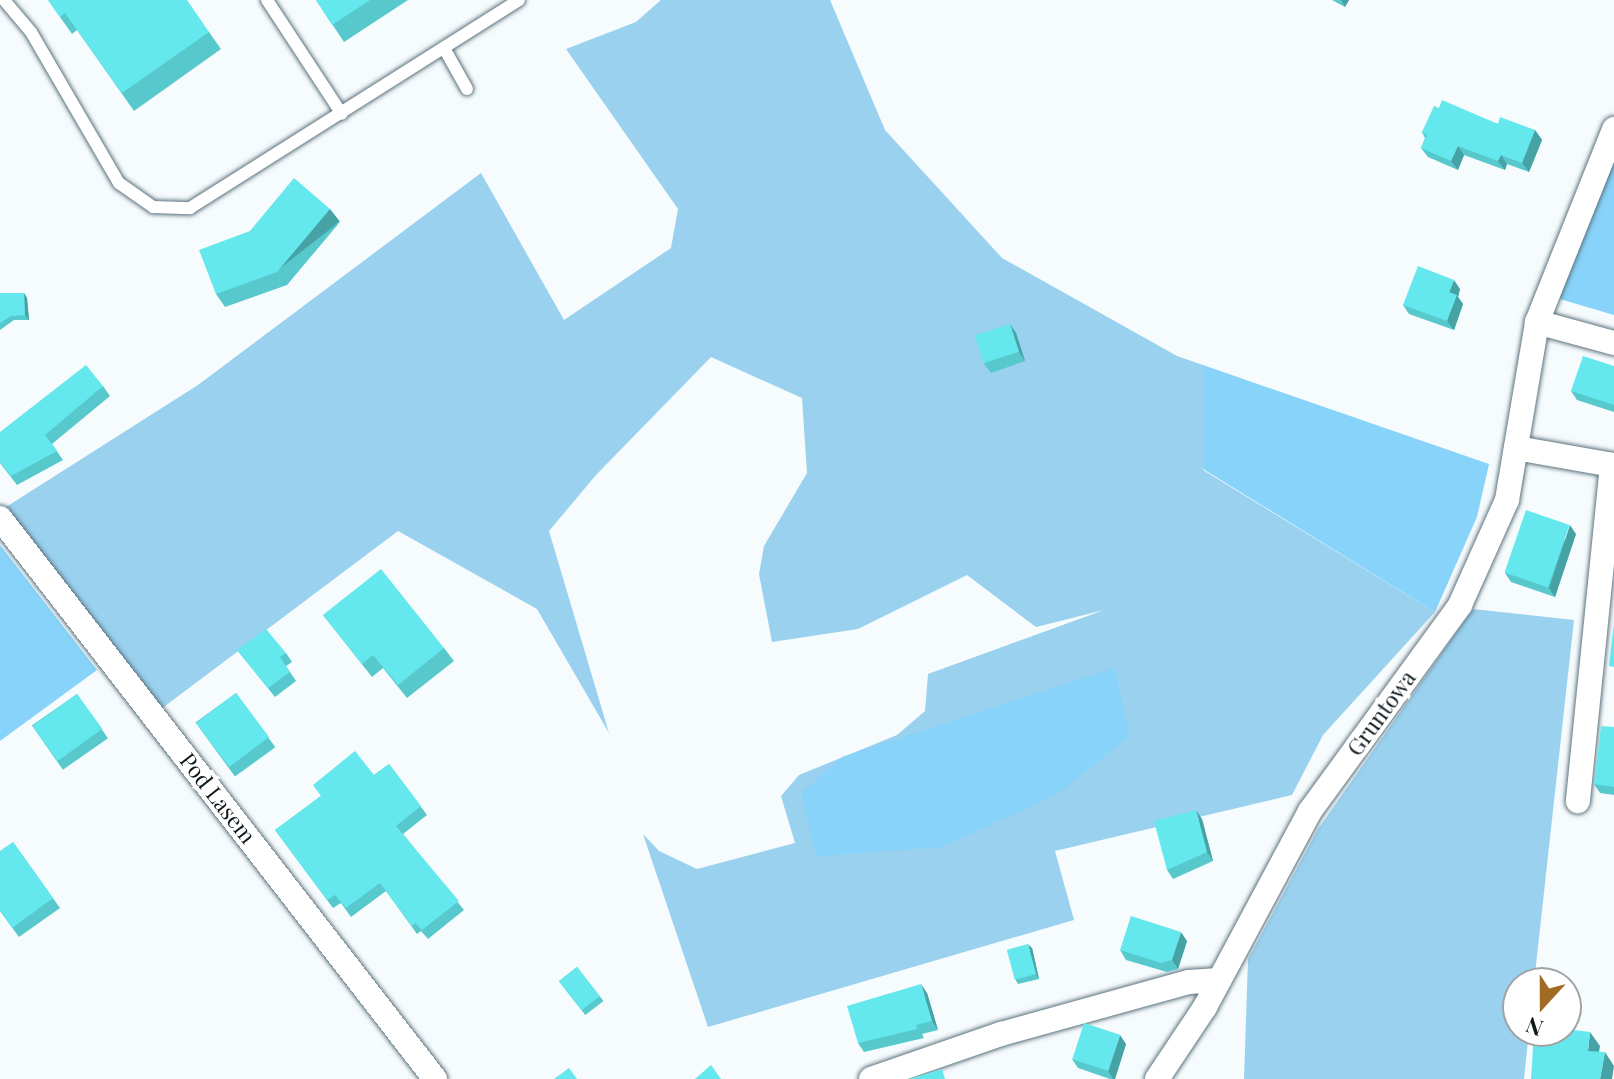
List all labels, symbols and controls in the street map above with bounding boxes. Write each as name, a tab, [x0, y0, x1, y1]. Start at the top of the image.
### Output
street label: Gruntowa	[1341, 665, 1421, 761]
street label: Pod Lasem	[175, 748, 261, 848]
north arrow	[1502, 967, 1582, 1047]
text: N	[1521, 1011, 1547, 1044]

